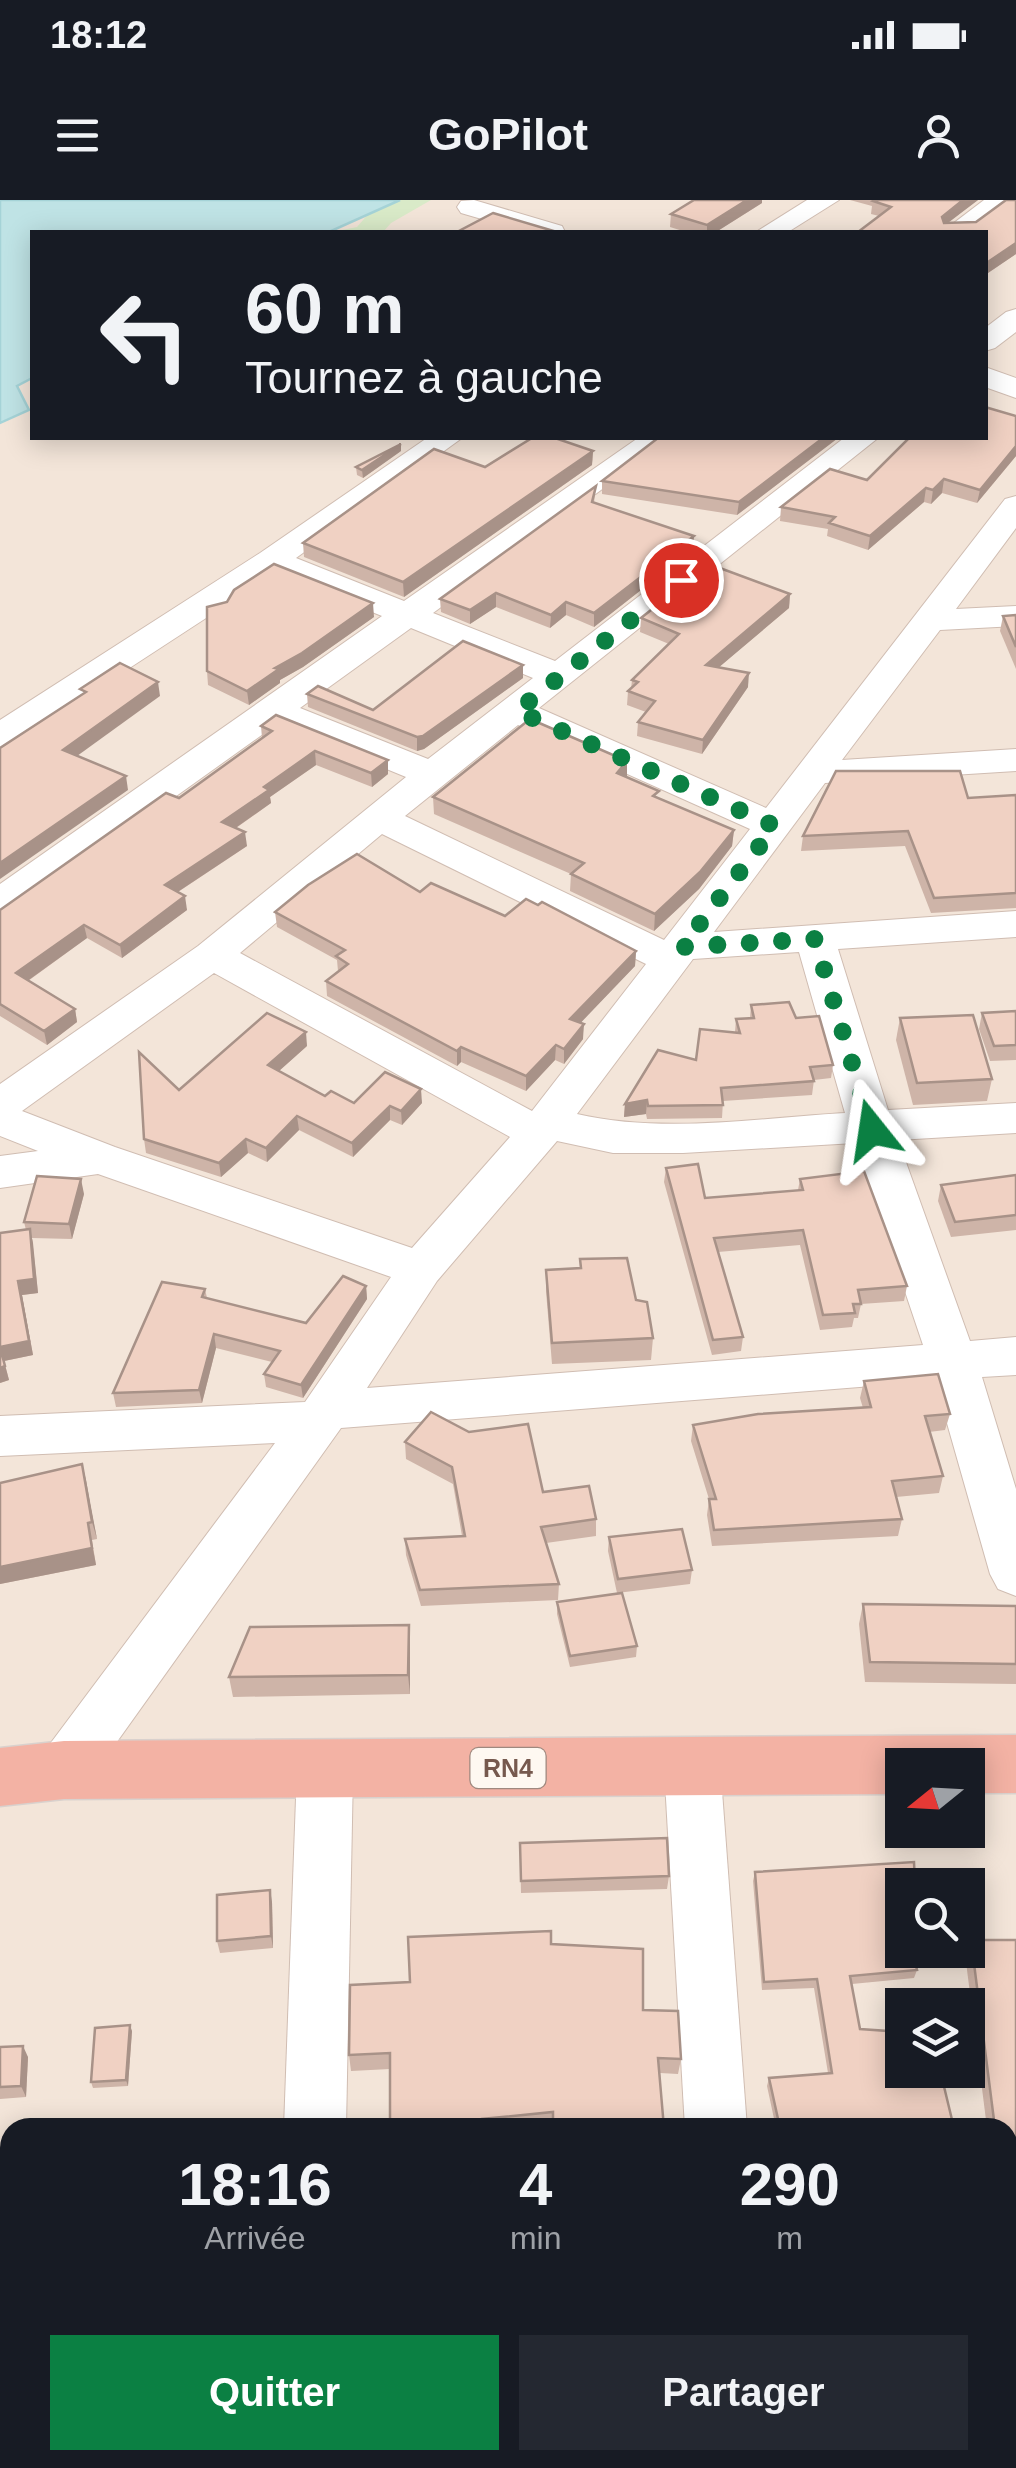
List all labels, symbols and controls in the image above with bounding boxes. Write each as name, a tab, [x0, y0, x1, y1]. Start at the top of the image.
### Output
text: 18:12	[50, 14, 147, 56]
icon: menu	[50, 108, 105, 163]
icon: person	[911, 108, 966, 163]
text: GoPilot	[428, 109, 588, 160]
icon: left	[80, 270, 210, 400]
text: 60 m	[245, 270, 405, 348]
text: Tournez à gauche	[245, 352, 603, 403]
pin	[639, 538, 724, 623]
icon: arrive	[654, 553, 709, 608]
position arrow	[820, 1078, 924, 1182]
road number: RN4	[470, 1748, 546, 1788]
north arrow	[885, 1748, 985, 1848]
map controls	[885, 1748, 985, 2088]
button: search	[885, 1868, 985, 1968]
button: layers	[885, 1988, 985, 2088]
text: 18:16	[178, 2151, 332, 2218]
text: 4	[519, 2151, 552, 2218]
text: 290	[740, 2151, 840, 2218]
text: Arrivée	[204, 2220, 306, 2256]
text: min	[510, 2220, 561, 2256]
text: m	[776, 2220, 803, 2256]
button: Quitter	[50, 2335, 499, 2450]
button: Partager	[519, 2335, 968, 2450]

